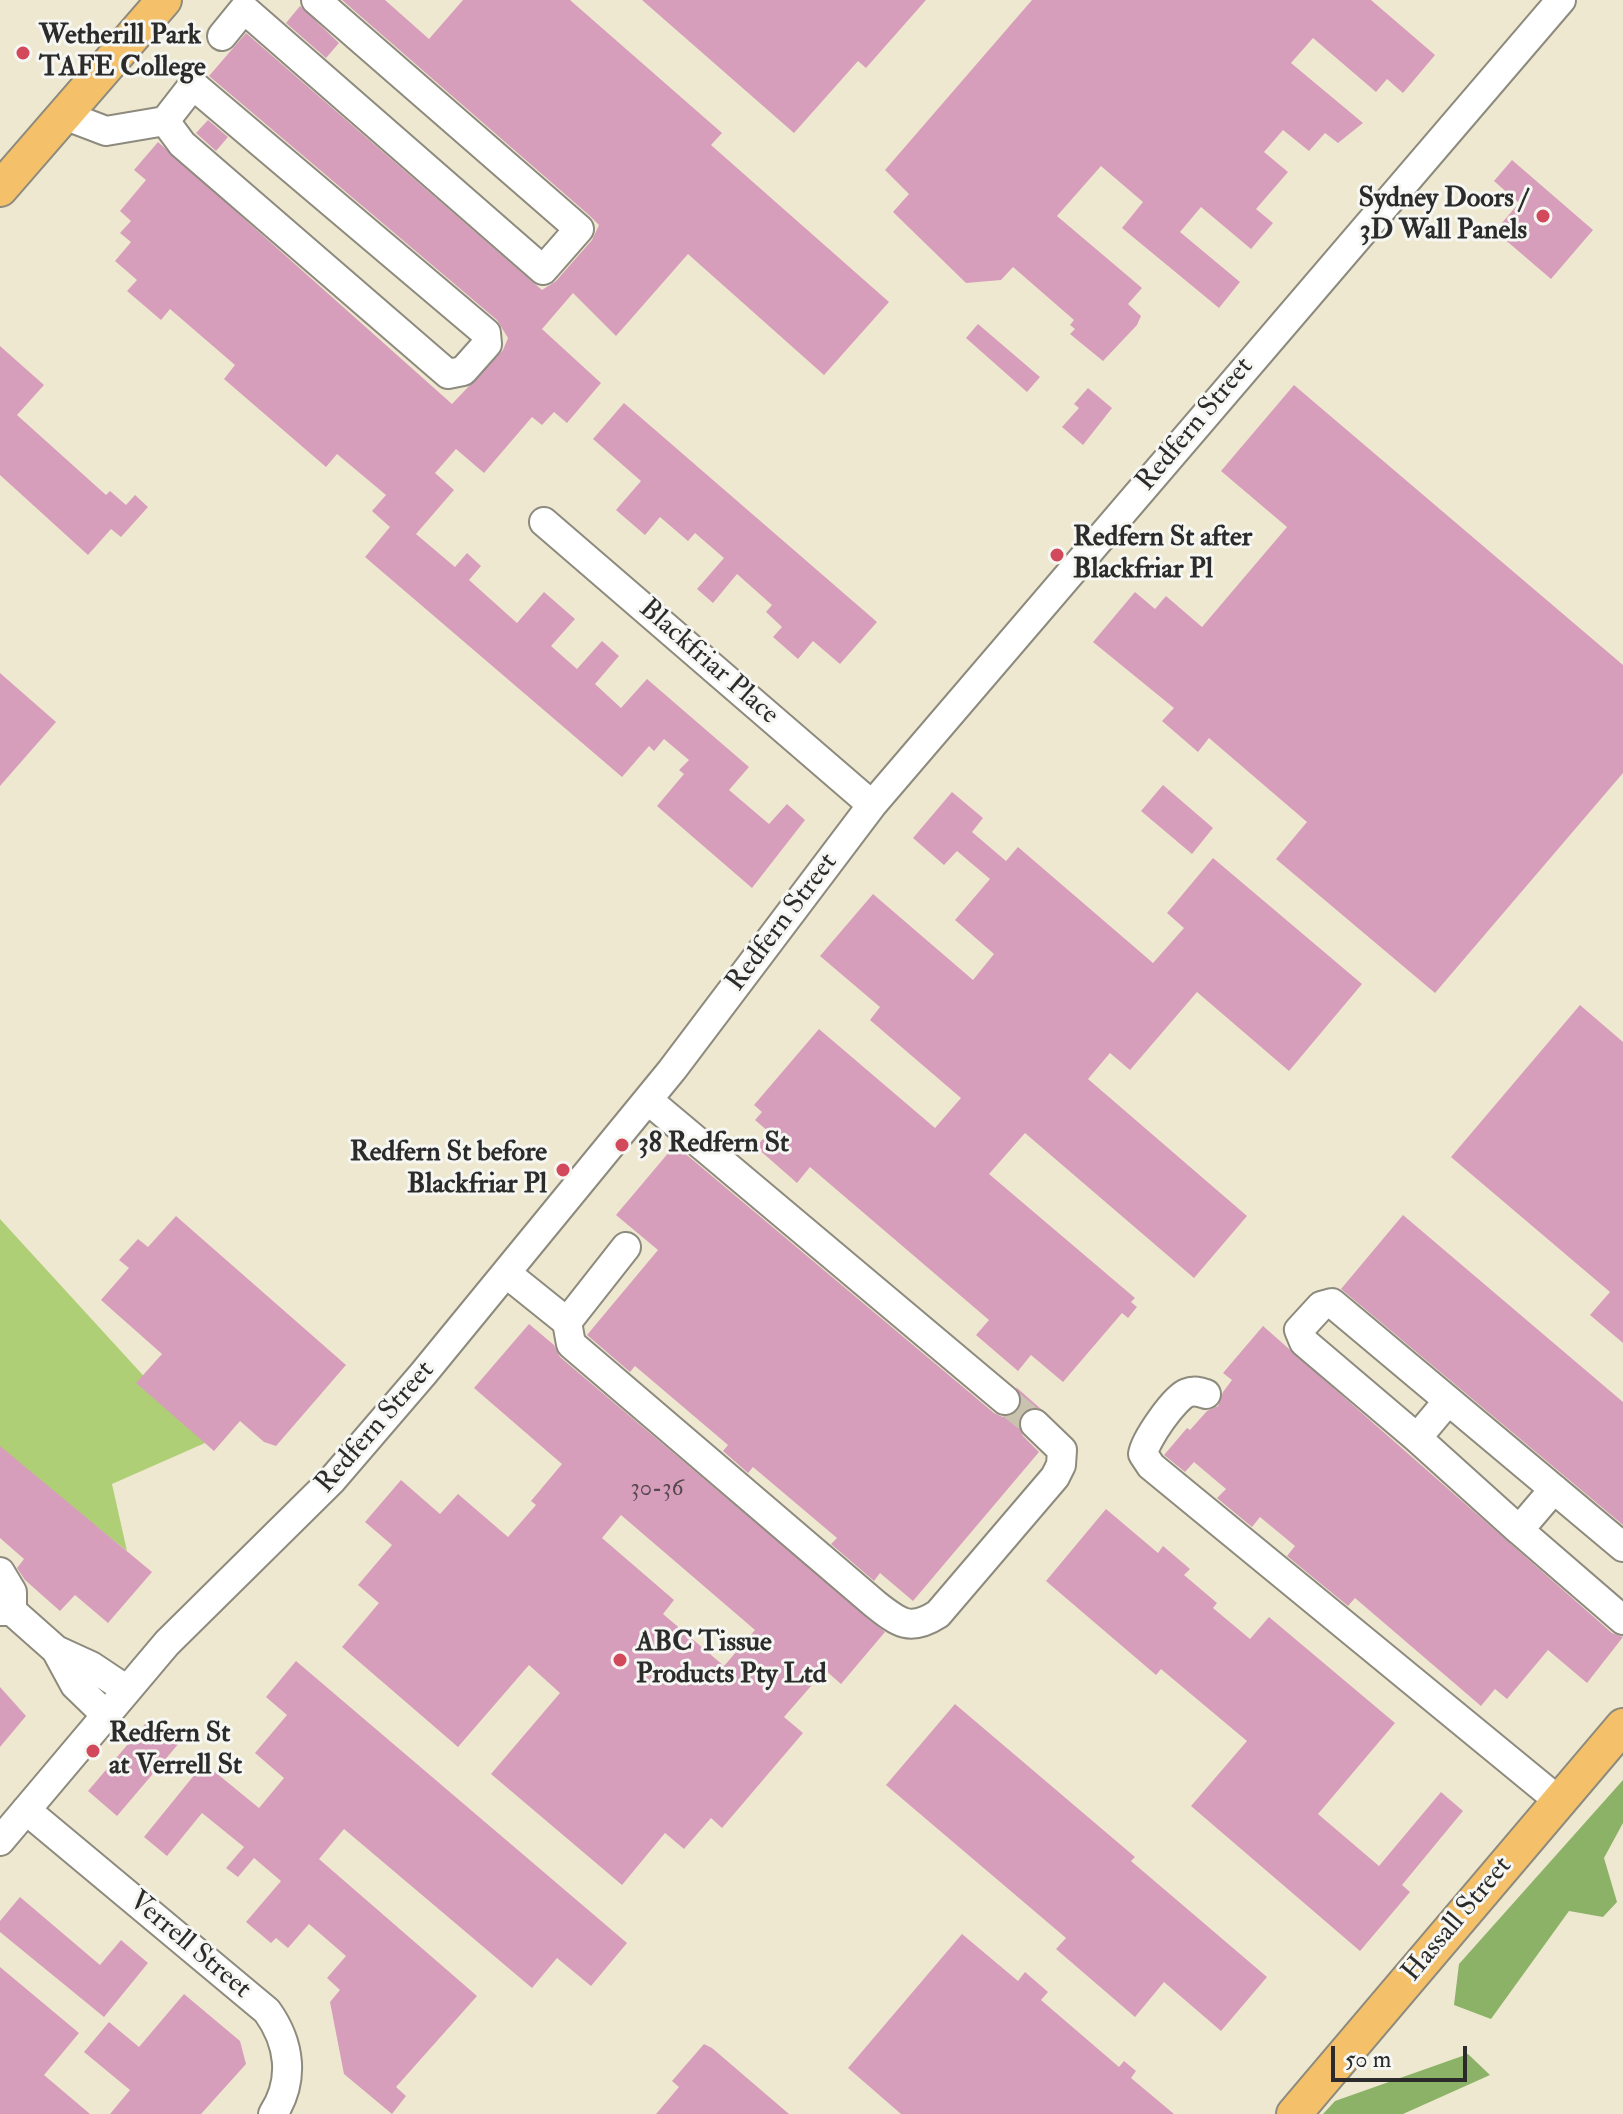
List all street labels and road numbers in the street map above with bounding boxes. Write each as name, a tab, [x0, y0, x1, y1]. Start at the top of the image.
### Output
street label: Redfern Street	[1130, 351, 1262, 499]
street label: Blackfriar Place	[631, 593, 785, 733]
street label: Redfern Street	[720, 847, 846, 999]
street label: Redfern Street	[309, 1355, 443, 1501]
street label: Hassall Street	[1396, 1851, 1520, 1989]
street label: Verrell Street	[121, 1885, 257, 2007]

